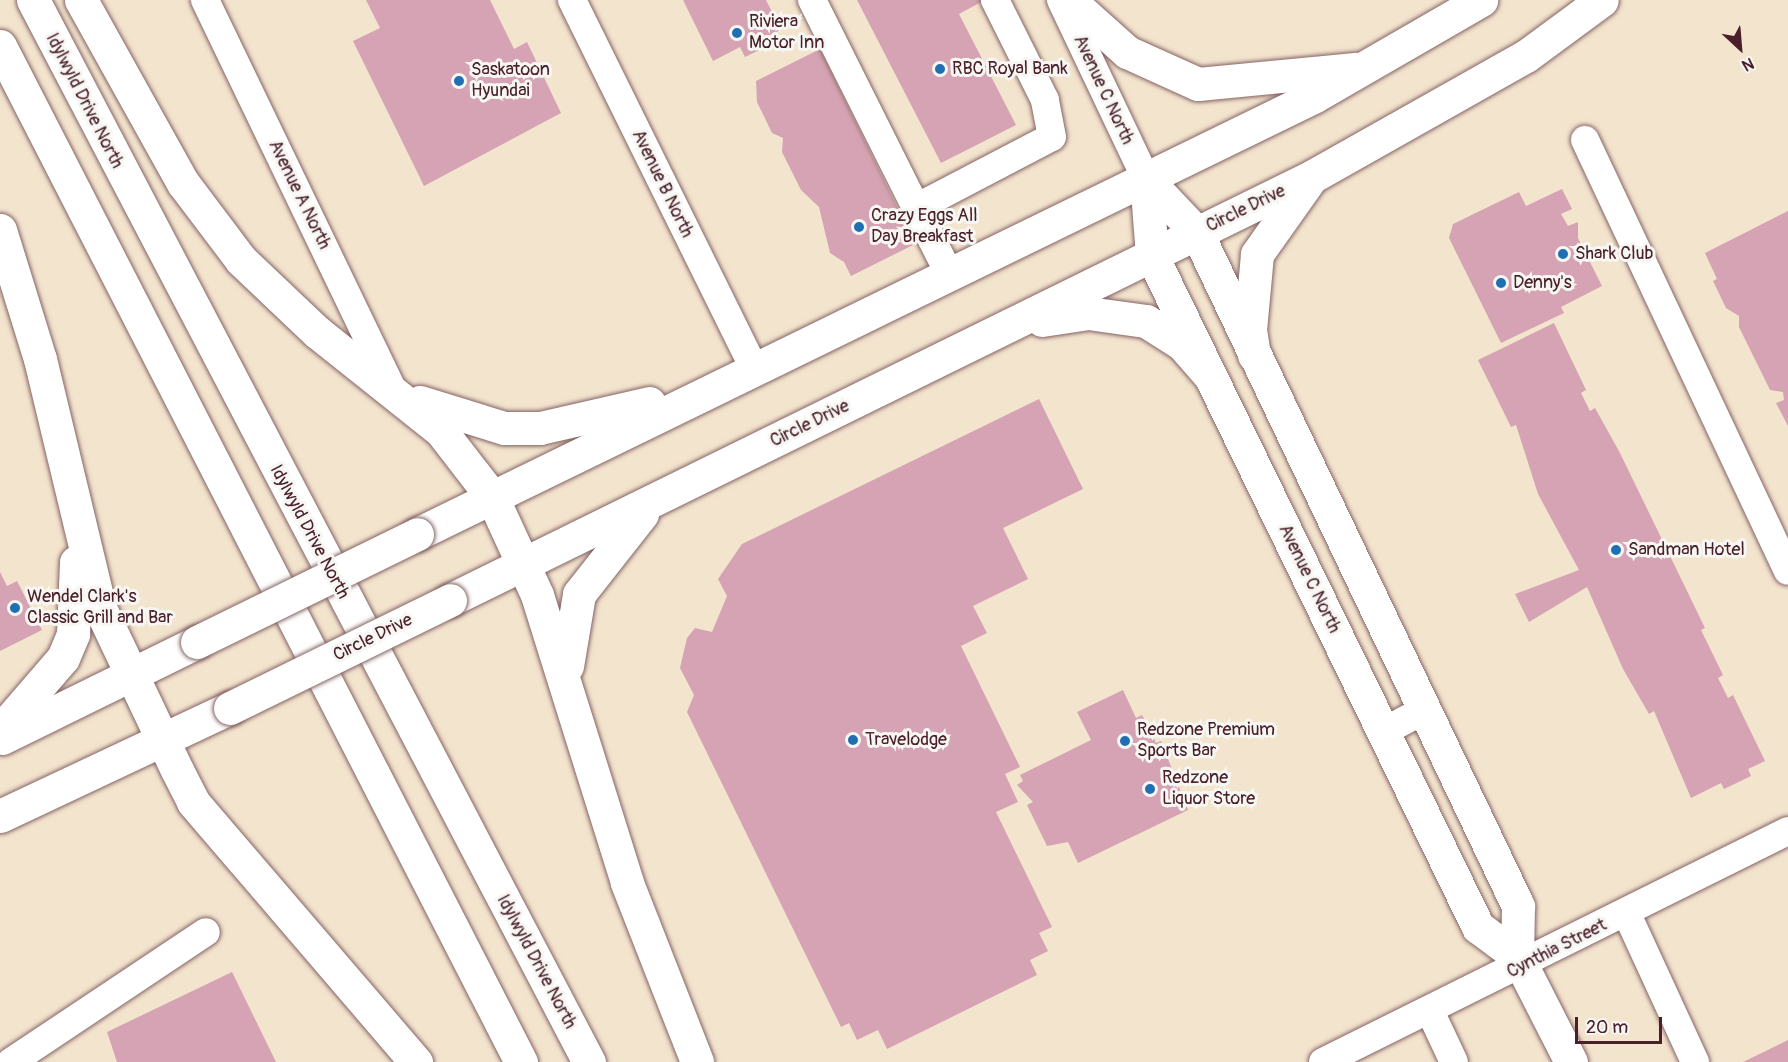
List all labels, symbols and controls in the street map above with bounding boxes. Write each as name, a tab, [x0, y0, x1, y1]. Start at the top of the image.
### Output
place label: Riviera Motor Inn	[749, 12, 824, 54]
north arrow	[1710, 18, 1770, 78]
marker: Riviera Motor Inn	[730, 26, 744, 40]
street label: Idylwyld Drive North	[41, 30, 127, 172]
street label: Avenue C North	[1068, 32, 1138, 148]
text: N	[1739, 53, 1757, 76]
place label: RBC Royal Bank	[952, 58, 1068, 80]
place label: Saskatoon Hyundai	[471, 60, 550, 103]
marker: RBC Royal Bank	[933, 62, 947, 76]
marker: Saskatoon Hyundai	[452, 74, 466, 88]
street label: Avenue B North	[627, 127, 697, 241]
street label: Avenue A North	[263, 137, 335, 253]
street label: Circle Drive	[1203, 181, 1289, 237]
place label: Crazy Eggs All Day Breakfast	[871, 206, 978, 248]
marker: Crazy Eggs All Day Breakfast	[852, 220, 866, 234]
place label: Shark Club	[1575, 243, 1653, 265]
marker: Shark Club	[1556, 247, 1570, 261]
place label: Denny's	[1513, 272, 1572, 294]
marker: Denny's	[1494, 276, 1508, 290]
street label: Circle Drive	[767, 396, 853, 452]
street label: Idylwyld Drive North	[264, 461, 354, 603]
street label: Avenue C North	[1273, 521, 1345, 637]
place label: Sandman Hotel	[1628, 539, 1745, 561]
marker: Sandman Hotel	[1609, 543, 1623, 557]
place label: Wendel Clark's Classic Grill and Bar	[27, 587, 173, 630]
marker: Wendel Clark's Classic Grill and Bar	[8, 601, 22, 615]
street label: Circle Drive	[330, 610, 416, 666]
place label: Redzone Premium Sports Bar	[1137, 720, 1275, 762]
place label: Travelodge	[865, 729, 947, 751]
marker: Travelodge	[846, 733, 860, 747]
marker: Redzone Premium Sports Bar	[1118, 734, 1132, 748]
place label: Redzone Liquor Store	[1162, 768, 1255, 810]
marker: Redzone Liquor Store	[1143, 782, 1157, 796]
street label: Idylwyld Drive North	[491, 891, 581, 1033]
street label: Cynthia Street	[1504, 915, 1610, 983]
scale bar	[1578, 1005, 1665, 1043]
text: 20 m	[1586, 1016, 1628, 1039]

